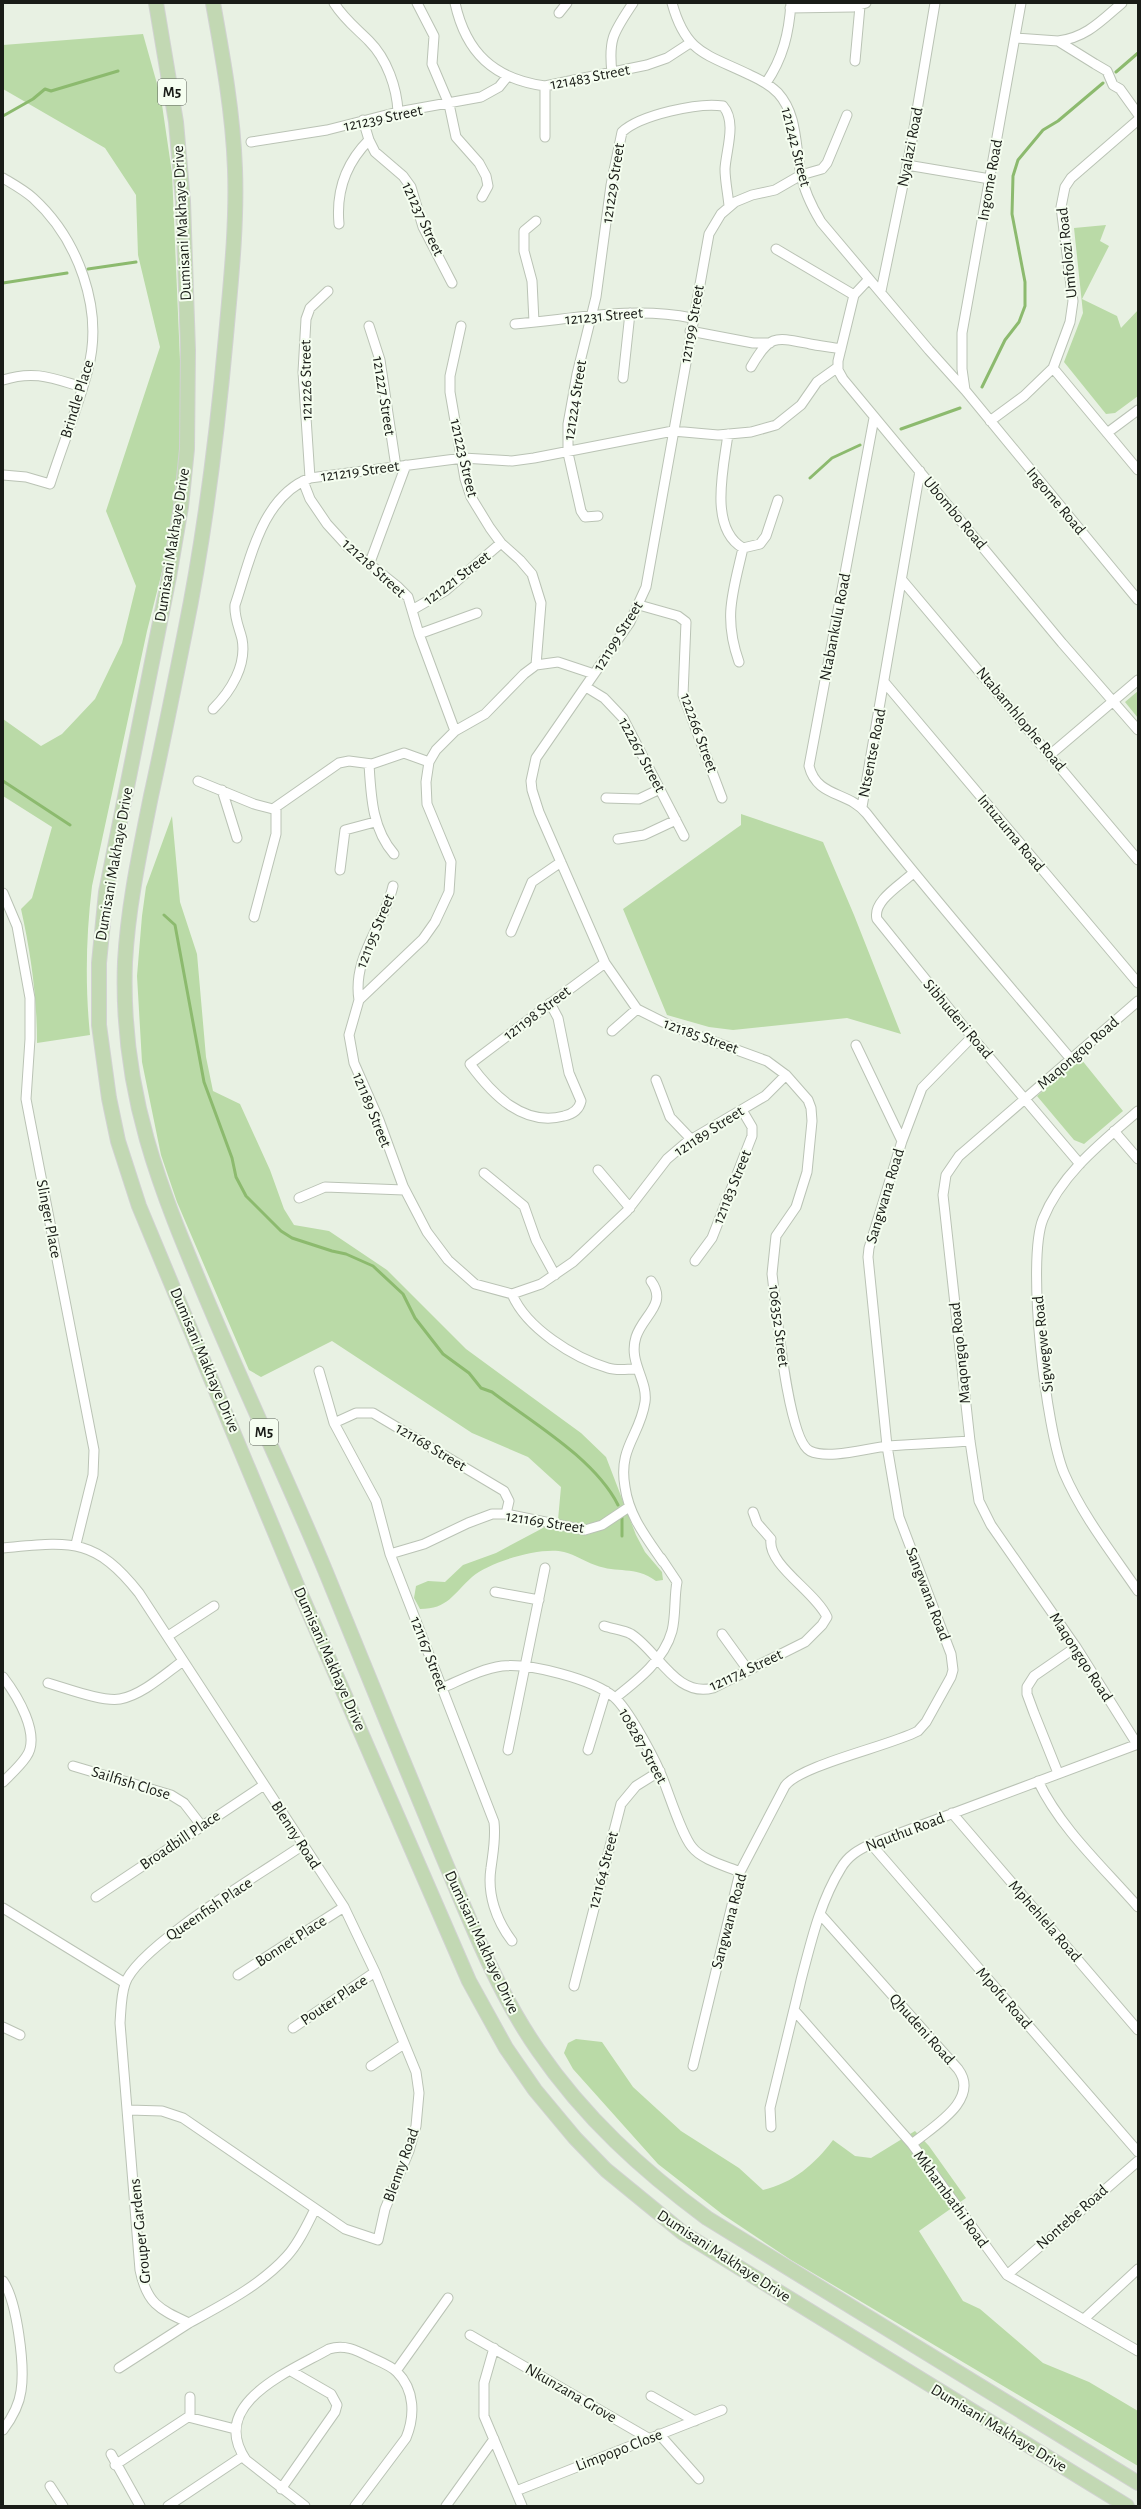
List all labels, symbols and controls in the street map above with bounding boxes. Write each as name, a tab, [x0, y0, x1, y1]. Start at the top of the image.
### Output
street label: 121483 Street	[549, 61, 631, 93]
road number: M5	[158, 79, 186, 105]
street label: 121239 Street	[342, 102, 424, 134]
street label: 121242 Street	[778, 106, 814, 188]
street label: Nyalazi Road	[894, 106, 927, 188]
street label: Ingome Road	[975, 138, 1005, 222]
street label: 121229 Street	[599, 142, 627, 224]
street label: Dumisani Makhaye Drive	[170, 145, 195, 301]
street label: 121237 Street	[399, 180, 447, 258]
street label: Umfolozi Road	[1054, 207, 1080, 299]
street label: 121199 Street	[677, 284, 707, 364]
street label: 121231 Street	[564, 305, 644, 327]
street label: 121226 Street	[297, 340, 315, 420]
street label: 121227 Street	[370, 355, 398, 437]
street label: Brindle Place	[57, 358, 97, 440]
street label: 121224 Street	[561, 359, 589, 441]
street label: 121223 Street	[447, 417, 481, 499]
street label: 121219 Street	[320, 458, 400, 484]
street label: Ingome Road	[1023, 464, 1089, 538]
street label: Dumisani Makhaye Drive	[152, 467, 193, 623]
street label: Ubombo Road	[920, 474, 990, 552]
street label: 121218 Street	[339, 536, 409, 600]
street label: 121221 Street	[421, 548, 493, 608]
street label: Ntabankulu Road	[817, 572, 853, 682]
street label: 121199 Street	[590, 598, 646, 674]
street label: Ntabamhlophe Road	[973, 664, 1069, 774]
street label: 122266 Street	[677, 691, 721, 775]
street label: Ntsentse Road	[856, 707, 888, 799]
street label: 122267 Street	[616, 715, 668, 795]
street label: Dumisani Makhaye Drive	[93, 786, 136, 942]
street label: Intuzuma Road	[974, 792, 1048, 874]
street label: 121195 Street	[353, 892, 397, 970]
street label: Sibhudeni Road	[920, 976, 996, 1062]
street label: 121198 Street	[501, 983, 573, 1043]
street label: Maqongqo Road	[1034, 1013, 1122, 1093]
street label: 121185 Street	[661, 1015, 741, 1057]
street label: 121189 Street	[350, 1070, 394, 1150]
street label: 121189 Street	[671, 1103, 747, 1159]
street label: Sangwana Road	[863, 1147, 907, 1245]
street label: 121183 Street	[710, 1148, 754, 1226]
street label: Slinger Place	[34, 1178, 64, 1260]
street label: 106352 Street	[766, 1284, 792, 1368]
street label: Dumisani Makhaye Drive	[166, 1285, 243, 1435]
street label: Sigwegwe Road	[1030, 1295, 1056, 1393]
street label: Maqongqo Road	[947, 1301, 973, 1405]
road number: M5	[250, 1419, 278, 1445]
street label: 121168 Street	[393, 1420, 469, 1474]
street label: 121169 Street	[505, 1508, 585, 1536]
street label: Sangwana Road	[903, 1545, 953, 1643]
street label: Dumisani Makhaye Drive	[290, 1585, 369, 1734]
street label: Maqongqo Road	[1046, 1610, 1116, 1704]
street label: 121167 Street	[408, 1615, 450, 1693]
street label: 121174 Street	[707, 1646, 785, 1694]
street label: 108287 Street	[616, 1706, 670, 1786]
street label: Sailfish Close	[90, 1763, 172, 1803]
street label: Blenny Road	[267, 1798, 324, 1872]
street label: Broadbill Place	[137, 1807, 223, 1873]
street label: Nquthu Road	[863, 1810, 947, 1854]
street label: 121164 Street	[585, 1830, 621, 1910]
street label: Dumisani Makhaye Drive	[441, 1868, 522, 2016]
street label: Sangwana Road	[709, 1871, 749, 1971]
street label: Queenfish Place	[163, 1874, 256, 1944]
street label: Mphehlela Road	[1006, 1877, 1084, 1965]
street label: Bonnet Place	[253, 1912, 329, 1970]
street label: Mpofu Road	[973, 1964, 1035, 2032]
street label: Pouter Place	[298, 1972, 370, 2028]
street label: Qhudeni Road	[886, 1991, 958, 2068]
street label: Blenny Road	[380, 2126, 423, 2204]
street label: Mkhambathi Road	[911, 2148, 991, 2250]
street label: Grouper Gardens	[127, 2178, 153, 2284]
street label: Nontebe Road	[1033, 2182, 1111, 2252]
street label: Dumisani Makhaye Drive	[654, 2207, 794, 2306]
street label: Nkunzana Grove	[523, 2360, 619, 2426]
street label: Dumisani Makhaye Drive	[928, 2381, 1070, 2476]
street label: Limpopo Close	[573, 2426, 665, 2474]

